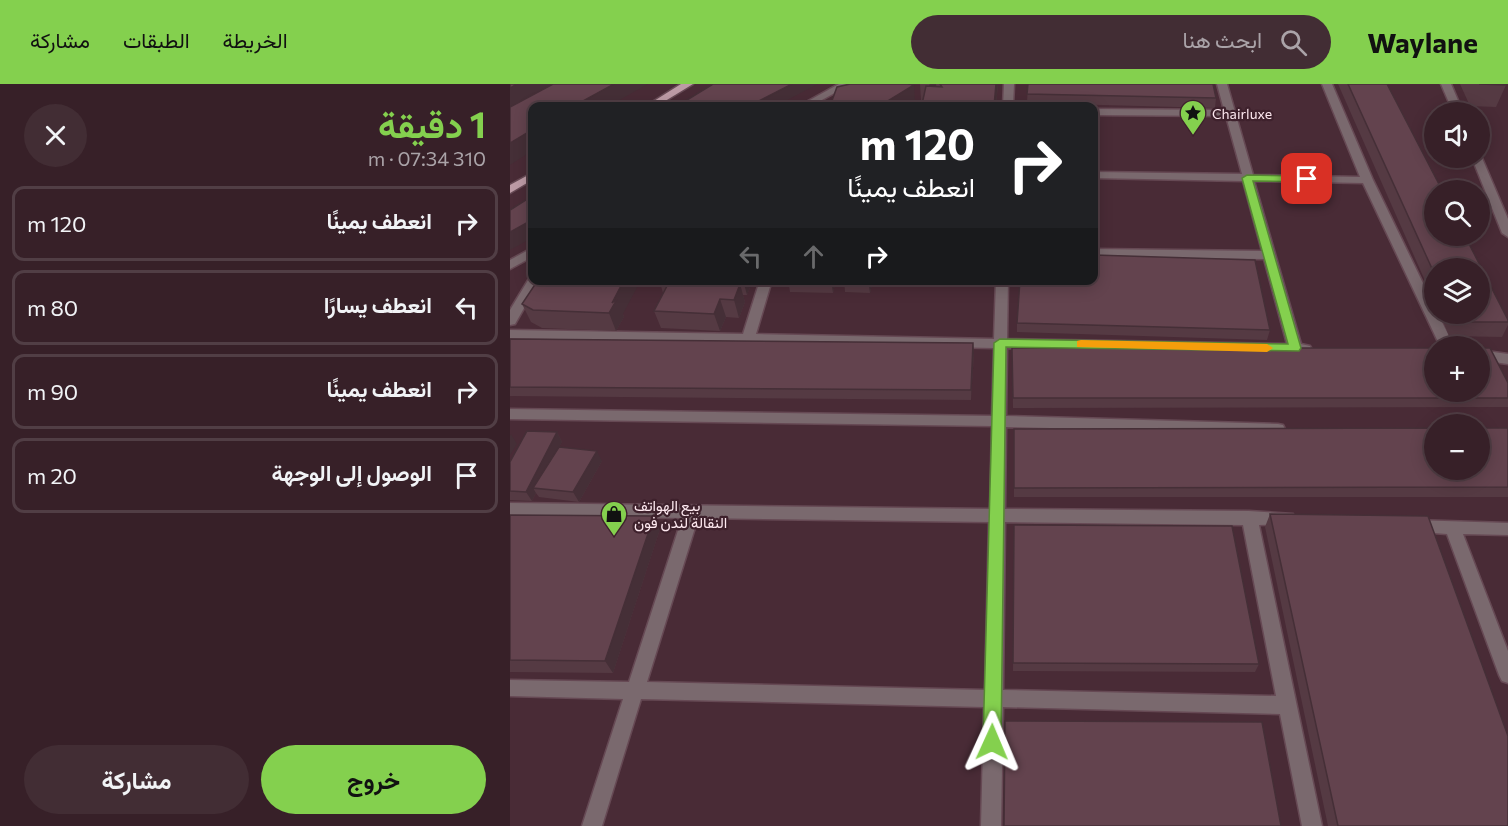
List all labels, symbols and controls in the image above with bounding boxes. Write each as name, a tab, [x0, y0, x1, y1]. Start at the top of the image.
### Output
search box	[911, 15, 1331, 69]
text: Waylane	[1367, 25, 1478, 59]
text: ابحث هنا	[1182, 26, 1262, 53]
icon: search	[1277, 26, 1310, 59]
text: مشاركة	[30, 27, 90, 52]
text: الطبقات	[123, 27, 190, 52]
text: الخريطة	[223, 27, 288, 52]
place icon: Chairluxe	[1178, 98, 1208, 136]
text: 1 دقيقة	[378, 101, 486, 145]
map controls	[1424, 102, 1490, 480]
button: sound	[1424, 102, 1490, 168]
button: close	[24, 104, 87, 167]
place label: Chairluxe	[1212, 105, 1272, 122]
text: 120 m	[860, 117, 975, 169]
icon: right	[996, 126, 1074, 204]
text: 310 m · 07:34	[368, 146, 486, 170]
pin	[1281, 153, 1332, 204]
icon: arrive	[1290, 162, 1323, 195]
text: انعطف يمينًا	[847, 170, 975, 203]
button: search	[1424, 180, 1490, 246]
text: انعطف يمينًا	[326, 207, 432, 234]
icon: right	[450, 207, 483, 240]
text: 120 m	[27, 210, 86, 237]
icon: left	[734, 240, 767, 273]
icon: ahead	[797, 240, 830, 273]
icon: right	[860, 240, 893, 273]
button: layers	[1424, 258, 1490, 324]
text: انعطف يسارًا	[324, 291, 432, 318]
icon: left	[450, 291, 483, 324]
text: 80 m	[27, 294, 78, 321]
button: +	[1424, 336, 1490, 402]
text: انعطف يمينًا	[326, 375, 432, 402]
icon: right	[450, 375, 483, 408]
text: 90 m	[27, 378, 78, 405]
button: −	[1424, 414, 1490, 480]
text: الوصول إلى الوجهة	[272, 459, 432, 486]
icon: arrive	[450, 459, 483, 492]
text: 20 m	[27, 462, 77, 489]
place label: بيع الهواتف النقالة لندن فون	[634, 496, 727, 532]
shop icon: بيع الهواتف النقالة لندن فون	[599, 499, 629, 537]
position arrow	[960, 710, 1024, 774]
button: مشاركة	[24, 745, 249, 814]
button: خروج	[261, 745, 486, 814]

